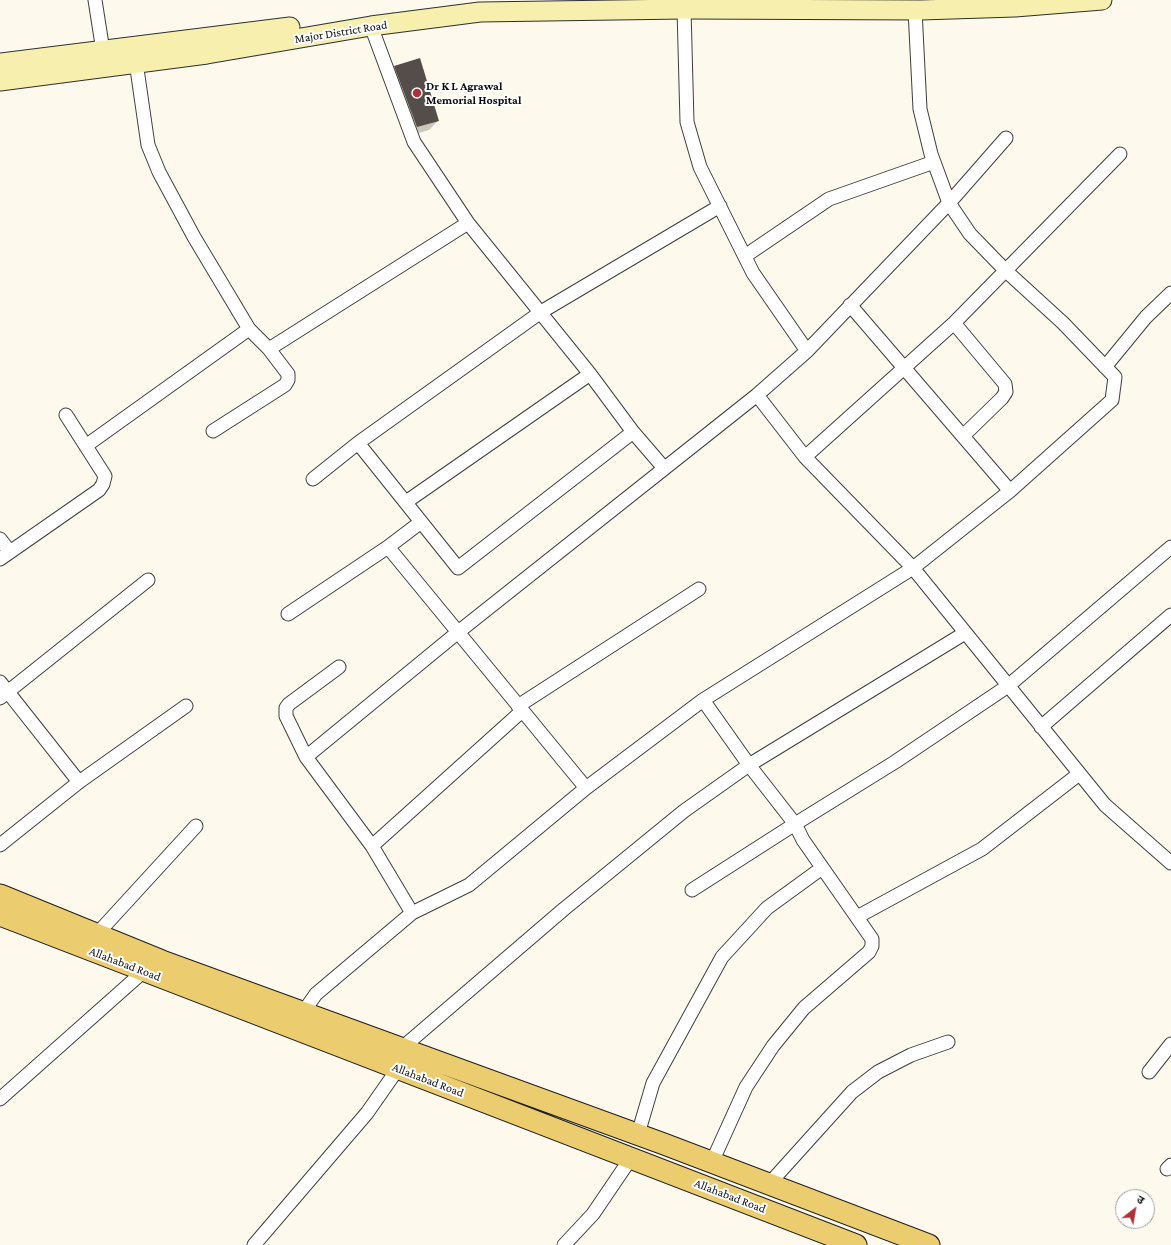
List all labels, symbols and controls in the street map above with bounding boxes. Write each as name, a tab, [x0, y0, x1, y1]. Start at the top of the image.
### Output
street label: Major District Road	[294, 18, 388, 46]
place label: Dr K L Agrawal Memorial Hospital	[426, 79, 521, 107]
marker: Dr K L Agrawal Memorial Hospital	[411, 87, 423, 99]
street label: Allahabad Road	[87, 944, 163, 984]
street label: Allahabad Road	[390, 1060, 466, 1100]
street label: Allahabad Road	[692, 1176, 768, 1216]
north arrow	[1115, 1189, 1155, 1229]
text: उ	[1135, 1193, 1147, 1206]

